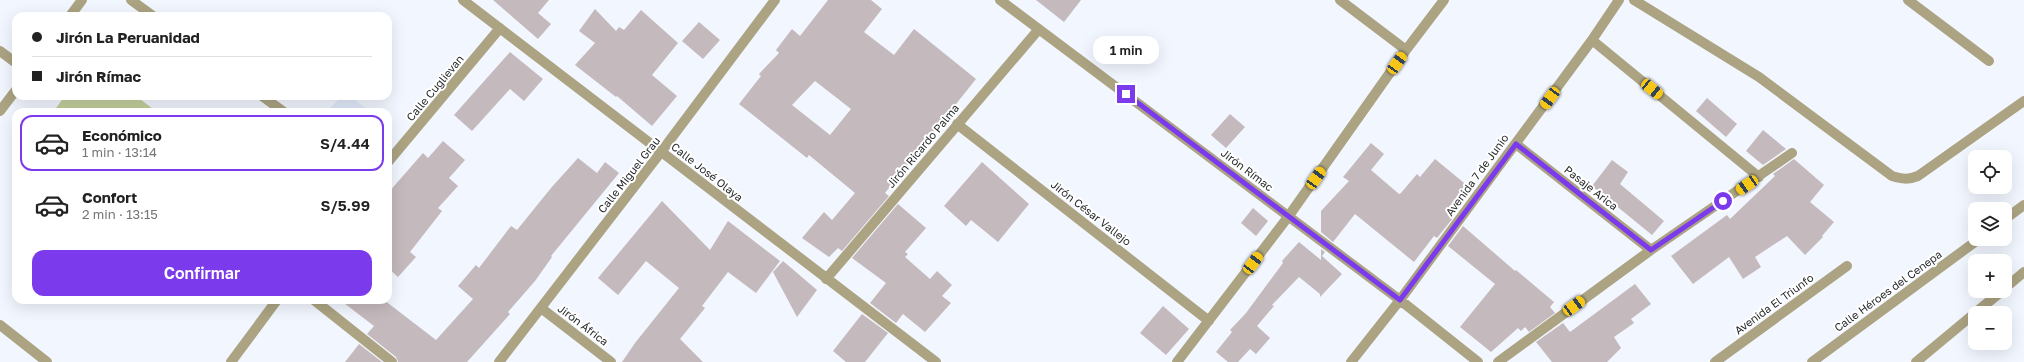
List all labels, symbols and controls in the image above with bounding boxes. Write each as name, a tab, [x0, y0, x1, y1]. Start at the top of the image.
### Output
text: Jirón La Peruanidad	[56, 28, 200, 46]
callout: 1 min	[1093, 36, 1159, 64]
text: 1 min	[1110, 42, 1142, 58]
car	[1385, 50, 1409, 76]
street label: Calle Cuglievan	[403, 52, 466, 123]
text: Jirón Rímac	[56, 67, 141, 85]
car	[1639, 77, 1665, 101]
route end	[1117, 85, 1135, 103]
car	[1538, 85, 1562, 111]
street label: Jirón Ricardo Palma	[884, 101, 961, 190]
icon: car	[34, 125, 70, 161]
text: Económico	[82, 126, 162, 144]
street label: Avenida 7 de Junio	[1443, 131, 1511, 218]
text: S/4.44	[320, 134, 370, 152]
street label: Calle Miguel Grau	[595, 134, 662, 215]
street label: Calle José Olaya	[669, 140, 746, 204]
text: 1 min · 13:14	[82, 144, 157, 160]
street label: Jirón Rímac	[1219, 146, 1276, 193]
map controls	[1968, 150, 2012, 350]
button: locate	[1968, 150, 2012, 194]
street label: Pasaje Arica	[1562, 163, 1621, 213]
car	[1304, 165, 1328, 191]
car	[1734, 173, 1760, 197]
street label: Jirón César Vallejo	[1049, 177, 1134, 248]
icon: car	[34, 187, 70, 223]
text: Confort	[82, 188, 137, 206]
route start	[1714, 192, 1732, 210]
text: S/5.99	[321, 196, 370, 214]
button: layers	[1968, 202, 2012, 246]
text: 2 min · 13:15	[82, 206, 158, 222]
street label: Calle Héroes del Cenepa	[1831, 247, 1944, 334]
button: Confirmar	[32, 250, 372, 296]
car	[1241, 250, 1265, 276]
button: +	[1968, 254, 2012, 298]
street label: Avenida El Triunfo	[1732, 270, 1816, 337]
car	[1561, 294, 1587, 318]
street label: Jirón África	[555, 301, 611, 348]
button: −	[1968, 306, 2012, 350]

